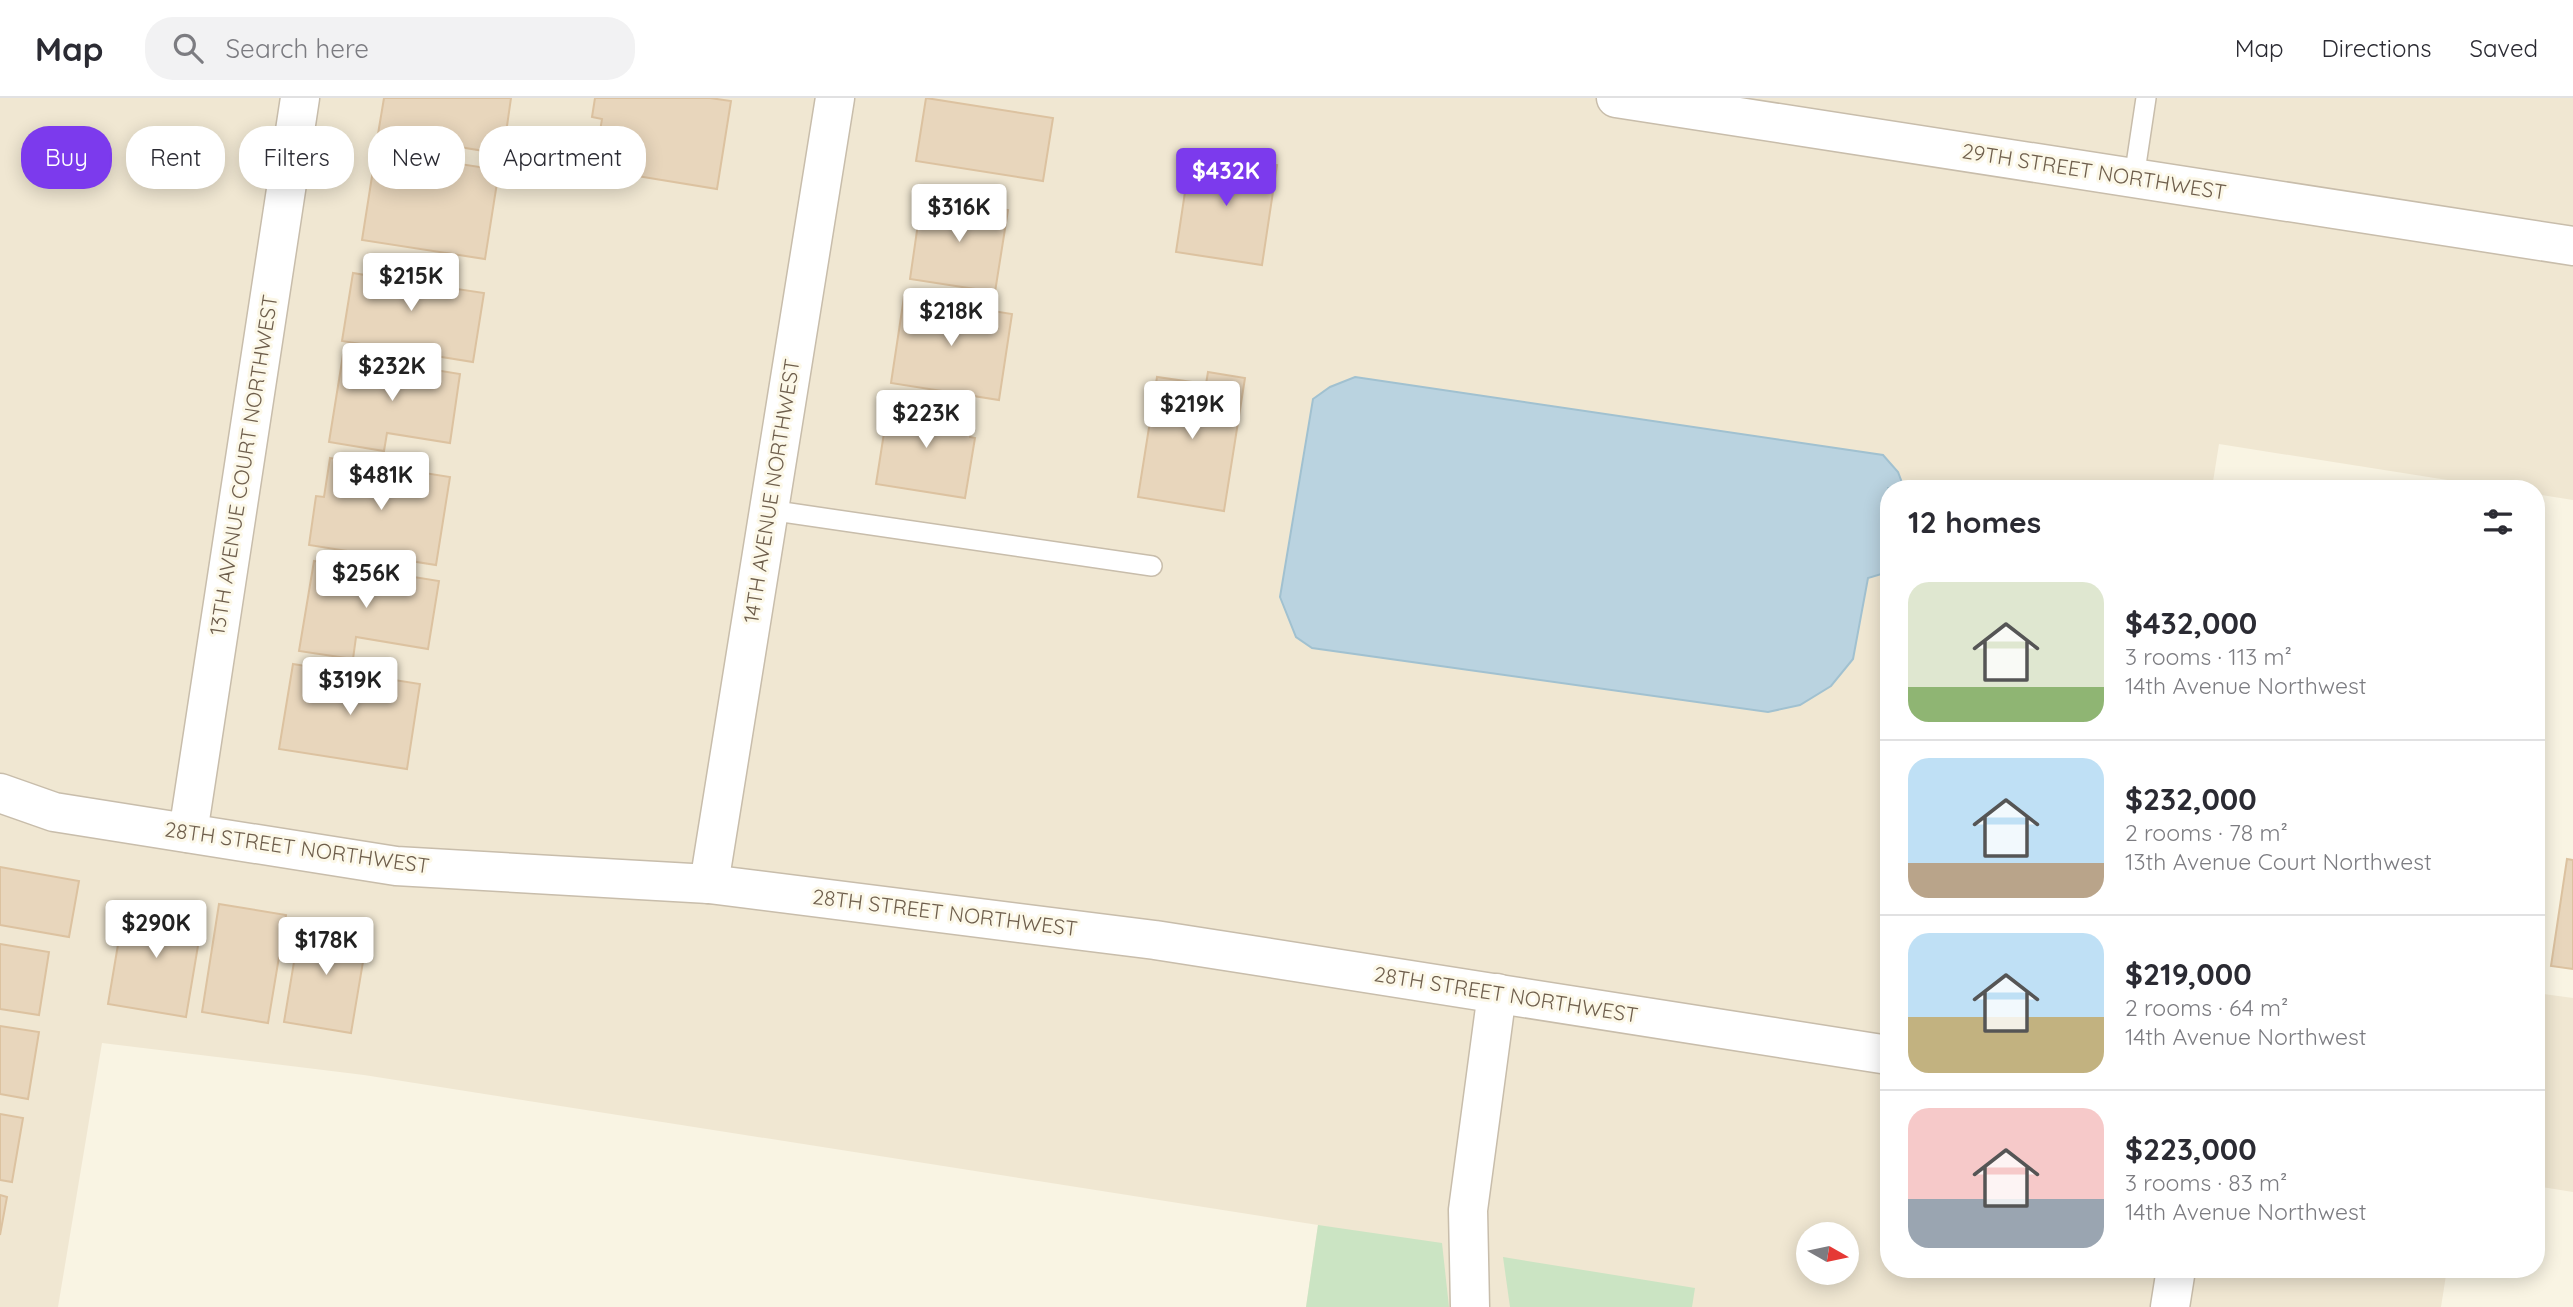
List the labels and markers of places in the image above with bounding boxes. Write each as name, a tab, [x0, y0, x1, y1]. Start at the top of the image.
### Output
pin: $432K	[1177, 148, 1275, 208]
pin: $316K	[910, 184, 1008, 244]
pin: $215K	[362, 254, 460, 313]
pin: $218K	[902, 288, 1000, 348]
pin: $232K	[343, 344, 441, 403]
pin: $219K	[1143, 382, 1241, 441]
pin: $223K	[877, 390, 975, 450]
pin: $481K	[332, 452, 430, 512]
pin: $256K	[317, 550, 415, 610]
pin: $319K	[301, 658, 399, 717]
pin: $290K	[107, 900, 205, 960]
pin: $178K	[277, 918, 375, 977]

